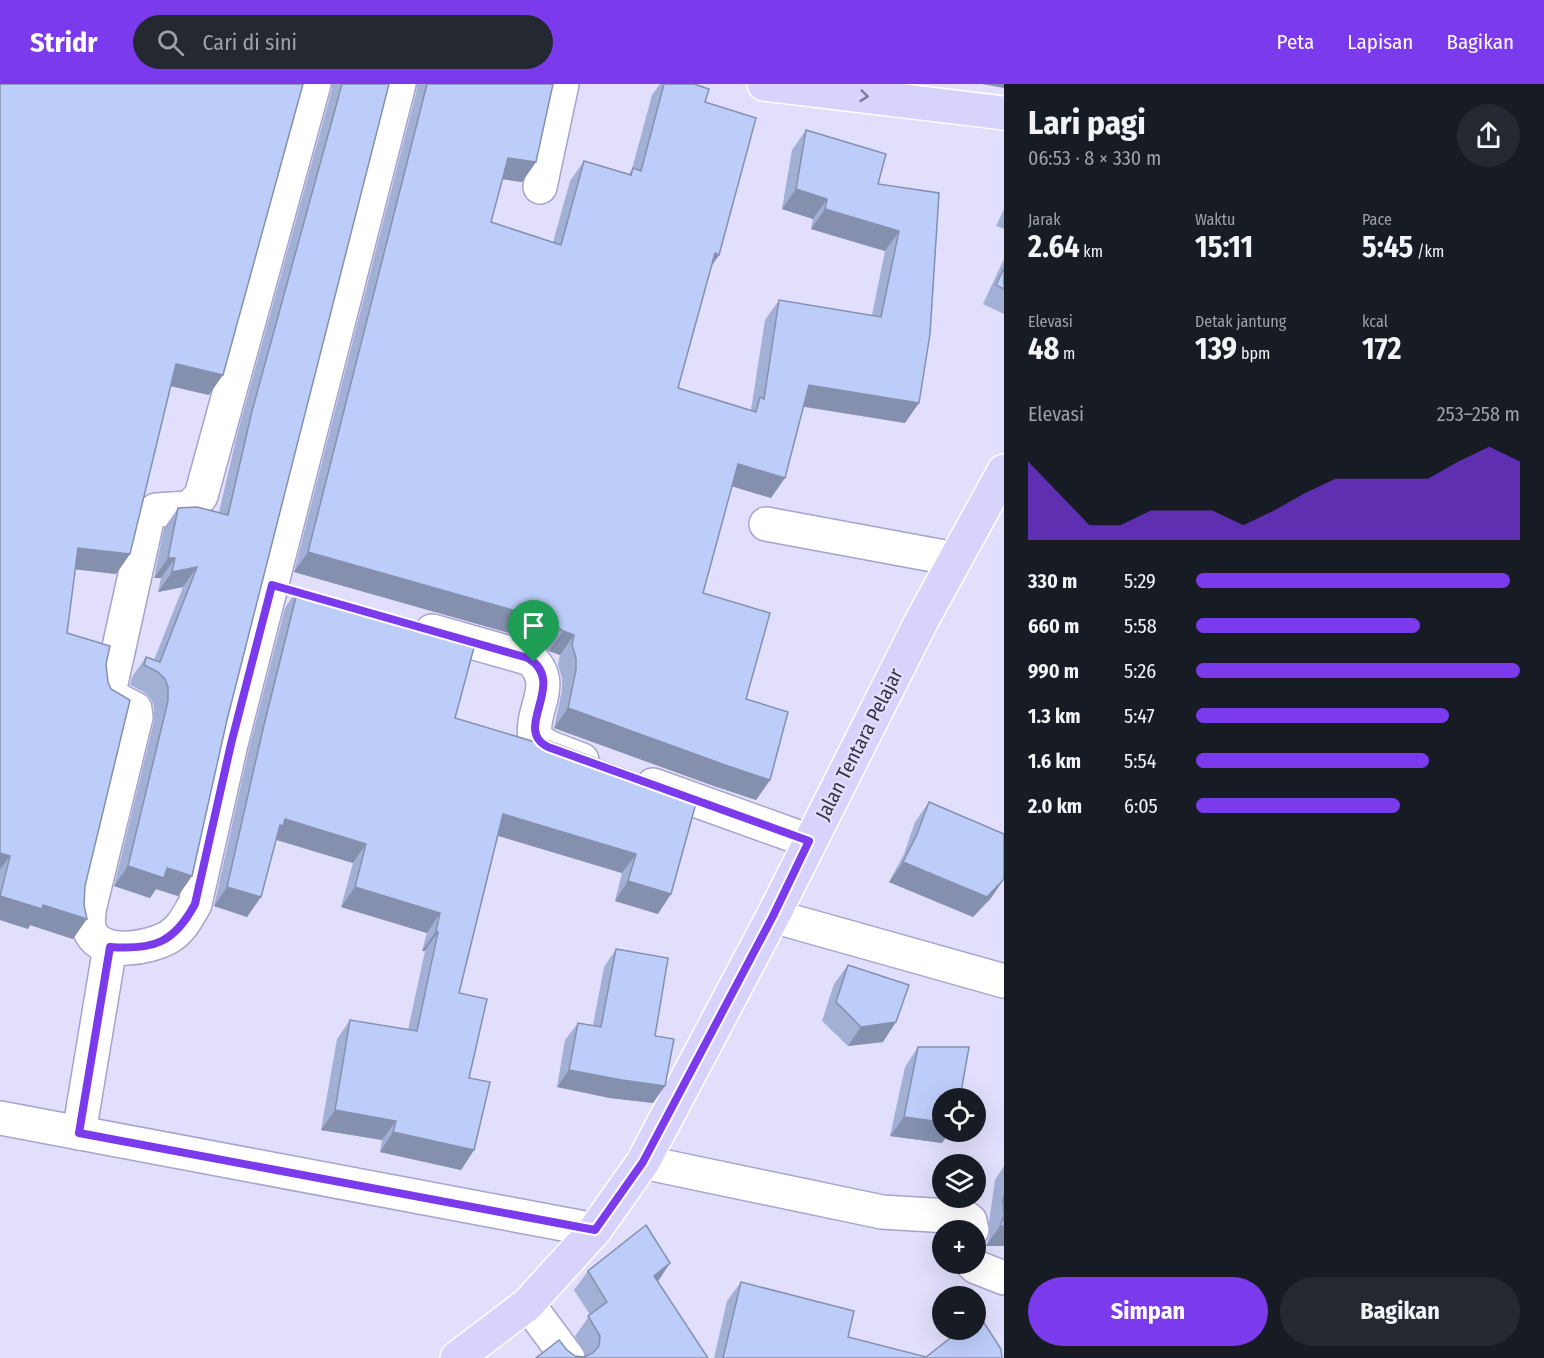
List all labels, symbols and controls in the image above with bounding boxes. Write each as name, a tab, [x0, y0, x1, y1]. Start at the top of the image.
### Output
search box	[133, 15, 553, 69]
text: Stridr	[30, 26, 97, 59]
icon: search	[154, 26, 187, 59]
text: Cari di sini	[202, 29, 297, 56]
text: Peta	[1277, 29, 1314, 55]
text: Lapisan	[1347, 29, 1413, 55]
text: Bagikan	[1446, 29, 1514, 55]
one-way arrow	[859, 89, 868, 102]
text: Lari pagi	[1028, 103, 1146, 143]
button: share	[1457, 104, 1520, 167]
text: 06:53 · 8 × 330 m	[1028, 146, 1161, 170]
text: Jarak	[1028, 210, 1061, 229]
text: Waktu	[1195, 210, 1235, 229]
text: Pace	[1362, 210, 1392, 229]
text: 2.64	[1028, 229, 1080, 265]
text: 15:11	[1195, 229, 1253, 265]
text: 5:45	[1362, 229, 1413, 265]
text: km	[1080, 242, 1103, 261]
text: /km	[1413, 242, 1444, 261]
text: Elevasi	[1028, 312, 1073, 331]
text: Detak jantung	[1195, 312, 1286, 331]
text: kcal	[1362, 312, 1388, 331]
text: 48	[1028, 331, 1059, 367]
text: 139	[1195, 331, 1237, 367]
text: 172	[1362, 331, 1401, 367]
text: m	[1059, 344, 1075, 363]
text: bpm	[1237, 344, 1270, 363]
text: Elevasi	[1028, 402, 1084, 426]
text: 253–258 m	[1437, 402, 1520, 426]
text: 330 m	[1028, 569, 1077, 593]
text: 5:29	[1124, 569, 1156, 593]
pin	[508, 600, 559, 662]
icon: arrive	[517, 609, 550, 642]
text: 660 m	[1028, 614, 1079, 638]
text: 5:58	[1124, 614, 1157, 638]
text: 990 m	[1028, 659, 1079, 683]
text: 5:26	[1124, 659, 1156, 683]
street label: Jalan Tentara Pelajar	[810, 664, 908, 824]
text: 1.3 km	[1028, 704, 1080, 728]
text: 5:47	[1124, 704, 1155, 728]
text: 1.6 km	[1028, 749, 1081, 773]
text: 5:54	[1124, 749, 1156, 773]
text: 2.0 km	[1028, 794, 1082, 818]
text: 6:05	[1124, 794, 1158, 818]
map controls	[932, 1088, 986, 1340]
button: locate	[932, 1088, 986, 1142]
button: layers	[932, 1154, 986, 1208]
button: +	[932, 1220, 986, 1274]
button: Simpan	[1028, 1277, 1268, 1346]
button: Bagikan	[1280, 1277, 1520, 1346]
button: −	[932, 1286, 986, 1340]

